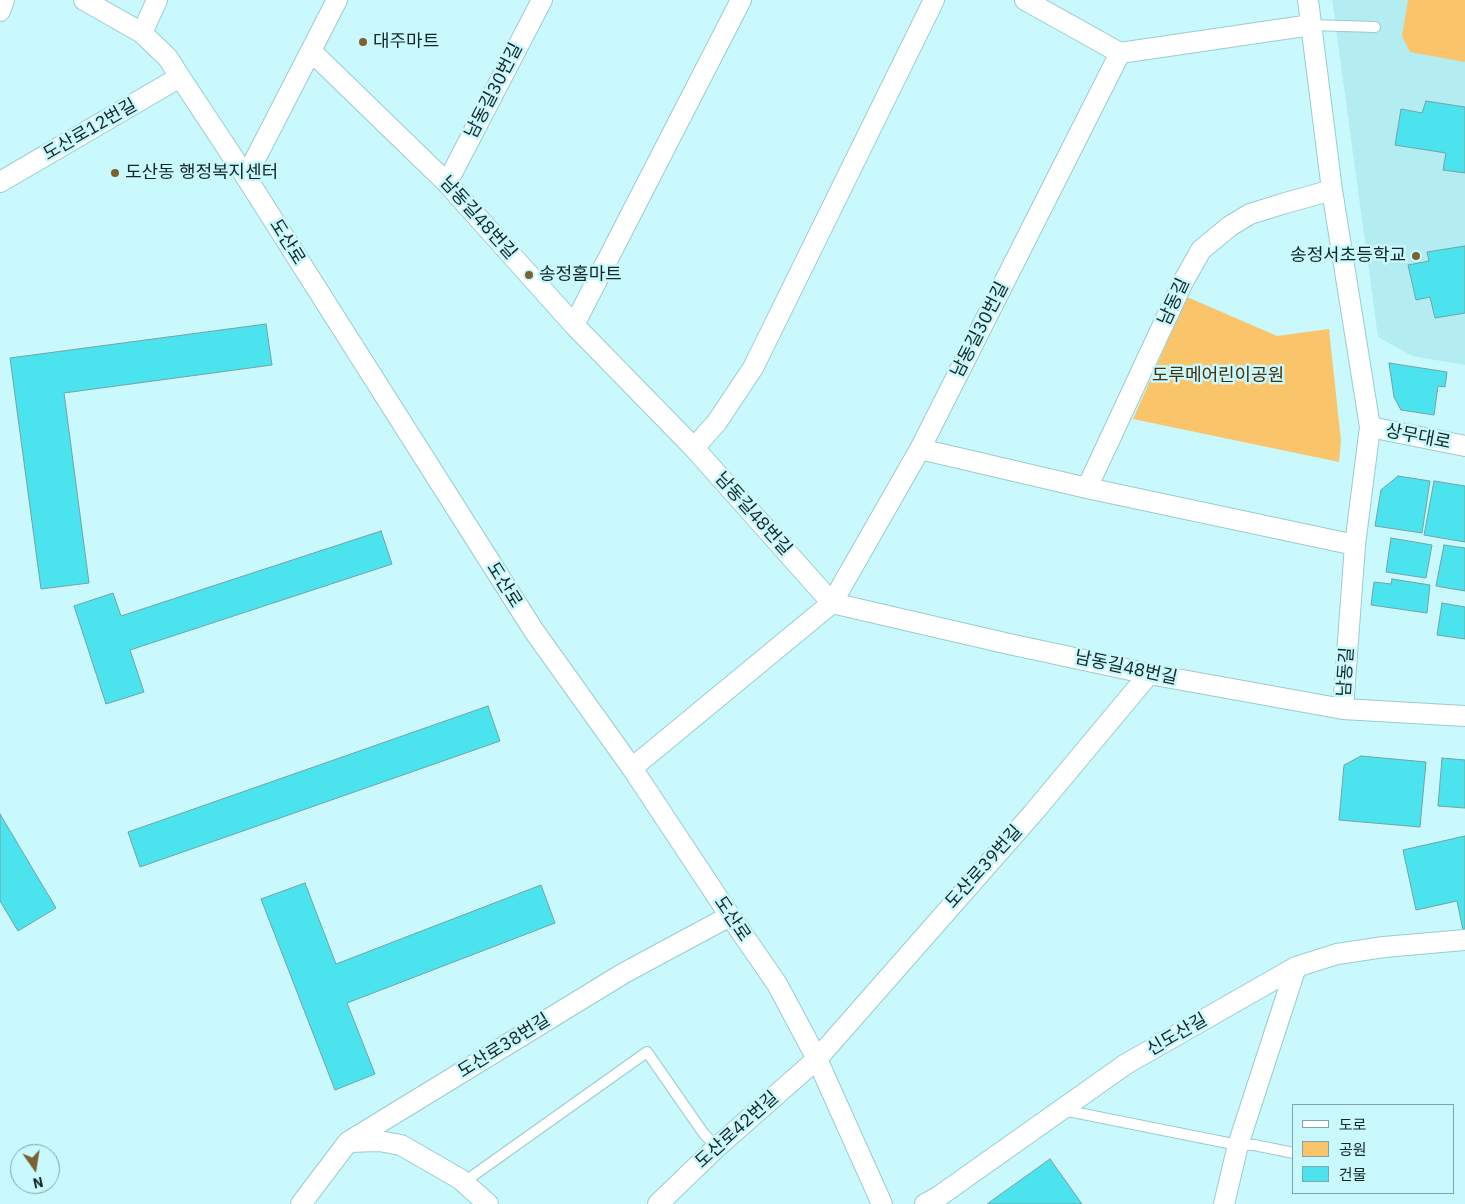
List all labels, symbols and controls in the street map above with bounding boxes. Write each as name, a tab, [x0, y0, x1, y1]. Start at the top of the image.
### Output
place label: 대주마트	[373, 31, 439, 53]
marker: 대주마트	[357, 36, 369, 48]
street label: 남동길30번길	[461, 40, 527, 142]
street label: 도산로12번길	[39, 95, 141, 165]
place label: 도산동 행정복지센터	[125, 162, 278, 184]
marker: 도산동 행정복지센터	[109, 167, 121, 179]
street label: 남동길48번길	[435, 172, 521, 264]
street label: 도산로	[265, 215, 309, 269]
place label: 송정서초등학교	[1290, 245, 1406, 267]
marker: 송정서초등학교	[1410, 250, 1422, 262]
place label: 송정홈마트	[539, 264, 622, 286]
marker: 송정홈마트	[523, 269, 535, 281]
street label: 남동길	[1154, 275, 1194, 329]
street label: 남동길30번길	[947, 279, 1013, 381]
park label: 도루메어린이공원	[1152, 365, 1284, 387]
street label: 상무대로	[1383, 420, 1453, 454]
street label: 남동길48번길	[710, 468, 796, 560]
street label: 도산로	[482, 558, 526, 612]
street label: 남동길	[1333, 646, 1359, 698]
street label: 남동길48번길	[1073, 647, 1179, 689]
street label: 도산로39번길	[941, 821, 1027, 913]
street label: 도산로	[709, 892, 755, 946]
street label: 도산로38번길	[454, 1009, 554, 1083]
street label: 신도산길	[1143, 1009, 1211, 1061]
street label: 도산로42번길	[691, 1087, 783, 1173]
legend	[1292, 1104, 1455, 1194]
text: 도로	[1339, 1115, 1367, 1134]
text: 공원	[1339, 1140, 1367, 1159]
north arrow	[10, 1144, 60, 1194]
text: 건물	[1339, 1165, 1367, 1184]
text: N	[31, 1173, 45, 1193]

